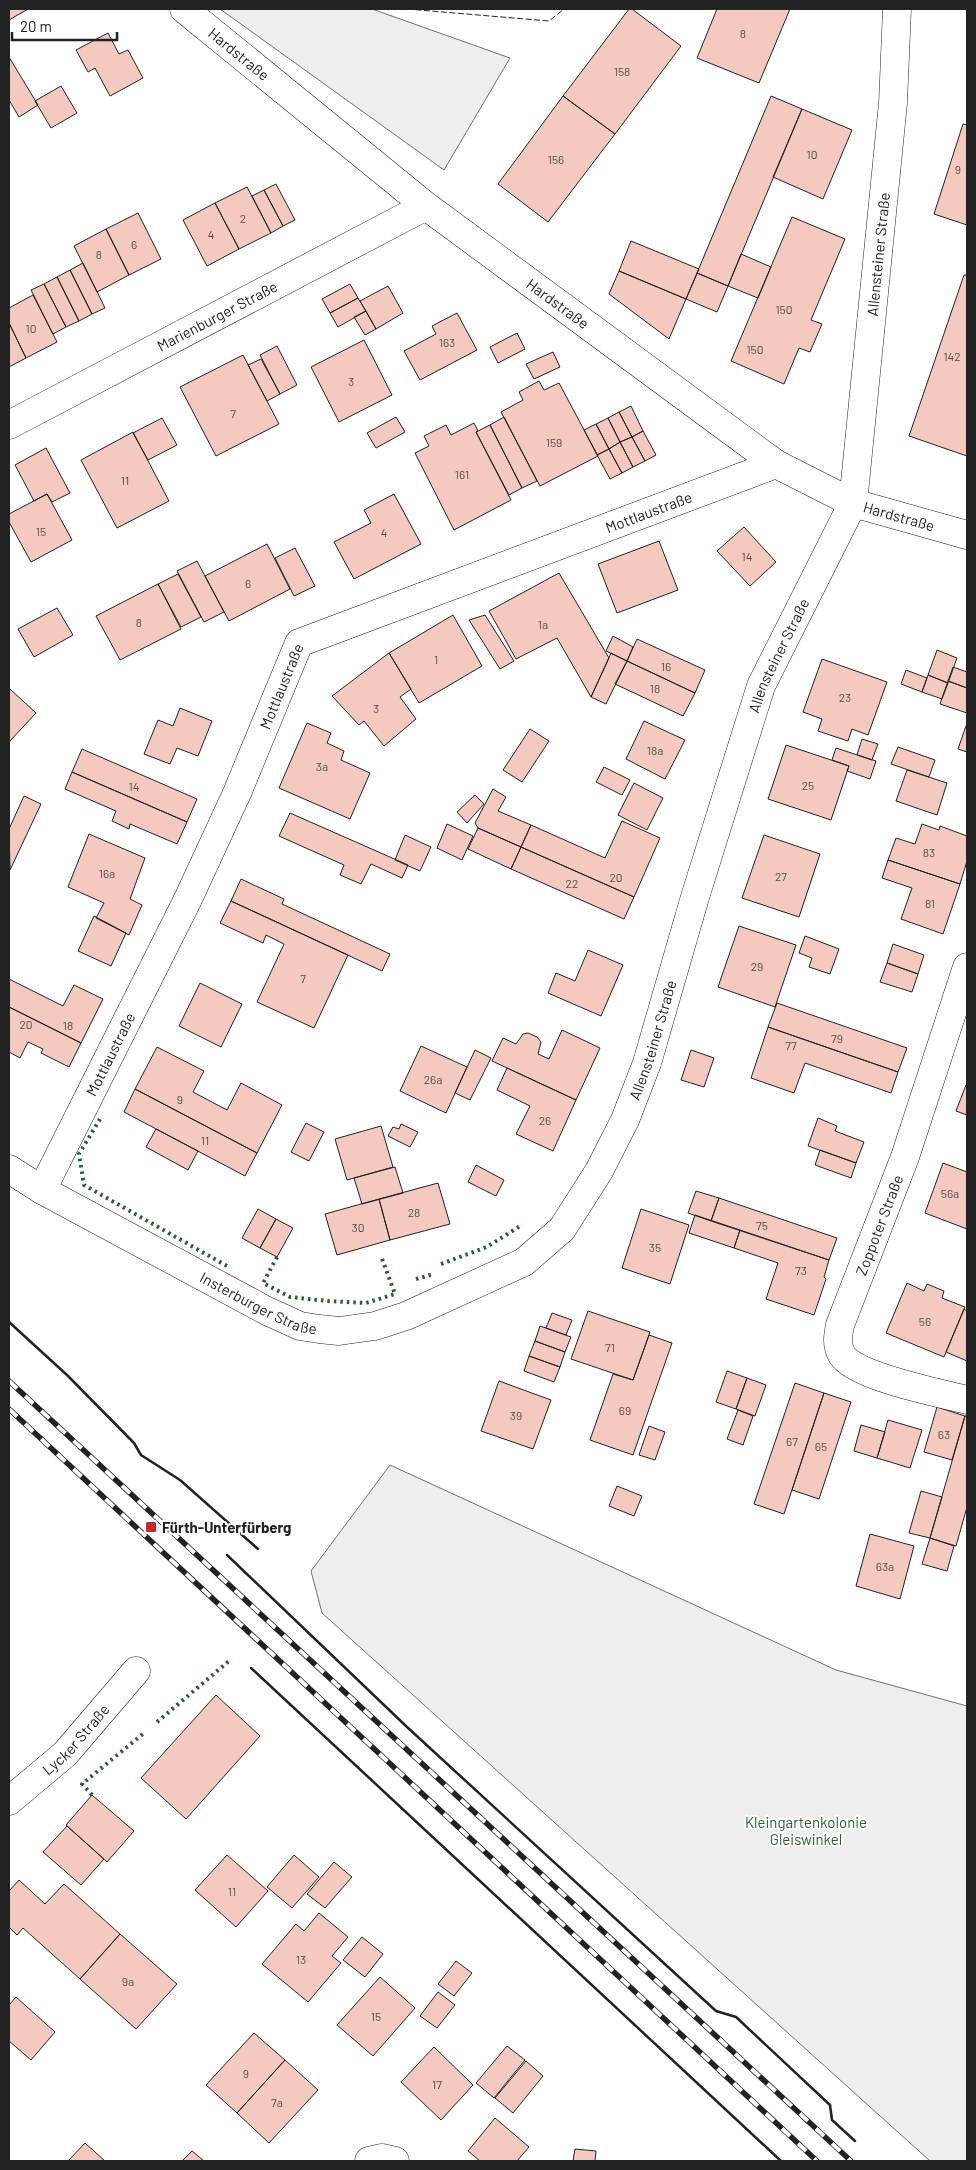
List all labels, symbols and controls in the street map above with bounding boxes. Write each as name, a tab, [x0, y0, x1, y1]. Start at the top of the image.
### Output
scale bar	[12, 10, 118, 42]
text: 20 m	[20, 17, 52, 35]
street label: Hardstraße	[205, 24, 273, 84]
house number: 8	[740, 26, 746, 40]
house number: 158	[614, 64, 630, 78]
house number: 10	[807, 147, 817, 161]
house number: 156	[548, 152, 564, 166]
house number: 9	[955, 162, 961, 176]
street label: Allensteiner Straße	[863, 191, 893, 317]
house number: 2	[240, 211, 246, 225]
house number: 4	[208, 227, 214, 241]
house number: 6	[131, 237, 137, 251]
house number: 8	[96, 247, 102, 261]
street label: Hardstraße	[523, 274, 593, 332]
street label: Marienburger Straße	[154, 277, 280, 355]
house number: 150	[775, 302, 793, 316]
house number: 10	[26, 321, 36, 335]
house number: 163	[439, 335, 455, 349]
house number: 150	[746, 342, 764, 356]
house number: 142	[943, 349, 961, 363]
house number: 3	[348, 374, 354, 388]
house number: 7	[230, 406, 236, 420]
house number: 159	[546, 435, 562, 449]
house number: 161	[455, 467, 469, 481]
house number: 11	[121, 473, 129, 487]
street label: Mottlaustraße	[603, 487, 694, 536]
street label: Hardstraße	[861, 497, 937, 534]
house number: 15	[36, 524, 46, 538]
house number: 4	[381, 525, 387, 539]
house number: 14	[742, 549, 752, 563]
house number: 6	[245, 576, 251, 590]
street label: Allensteiner Straße	[744, 595, 813, 715]
house number: 8	[136, 615, 142, 629]
house number: 1a	[538, 617, 548, 631]
street label: Mottlaustraße	[255, 641, 307, 732]
house number: 1	[434, 652, 438, 666]
house number: 16	[661, 659, 671, 673]
house number: 18	[650, 681, 660, 695]
house number: 23	[839, 690, 851, 704]
house number: 3	[373, 701, 379, 715]
house number: 18a	[647, 743, 663, 757]
house number: 3a	[316, 759, 328, 773]
house number: 25	[802, 778, 814, 792]
house number: 14	[129, 779, 139, 793]
house number: 83	[923, 845, 935, 859]
house number: 16a	[99, 866, 115, 880]
house number: 27	[775, 869, 787, 883]
house number: 20	[609, 870, 623, 884]
house number: 22	[566, 876, 578, 890]
house number: 81	[925, 896, 935, 910]
house number: 29	[751, 959, 763, 973]
house number: 7	[300, 971, 306, 985]
street label: Allensteiner Straße	[625, 978, 680, 1102]
street label: Mottlaustraße	[82, 1009, 139, 1099]
house number: 20	[19, 1017, 33, 1031]
house number: 18	[63, 1018, 73, 1032]
house number: 79	[831, 1031, 843, 1045]
house number: 77	[785, 1038, 797, 1052]
house number: 26a	[424, 1072, 442, 1086]
house number: 9	[177, 1092, 183, 1106]
house number: 26	[539, 1113, 551, 1127]
house number: 11	[201, 1133, 209, 1147]
street label: Zoppoter Straße	[852, 1172, 906, 1278]
house number: 56a	[941, 1186, 959, 1200]
house number: 28	[408, 1205, 420, 1219]
house number: 75	[756, 1218, 768, 1232]
house number: 30	[352, 1220, 364, 1234]
house number: 35	[649, 1240, 661, 1254]
house number: 73	[795, 1263, 807, 1277]
street label: Insterburger Straße	[197, 1268, 318, 1338]
house number: 56	[919, 1314, 931, 1328]
house number: 71	[605, 1340, 615, 1354]
house number: 69	[619, 1403, 631, 1417]
house number: 39	[510, 1408, 522, 1422]
house number: 63	[938, 1427, 950, 1441]
house number: 67	[786, 1434, 798, 1448]
house number: 65	[815, 1439, 827, 1453]
place label: Fürth-Unterfürberg	[162, 1518, 291, 1536]
marker: Fürth-Unterfürberg	[144, 1520, 158, 1534]
house number: 63a	[876, 1559, 894, 1573]
street label: Lycker Straße	[38, 1700, 113, 1778]
park label: Kleingartenkolonie Gleiswinkel	[745, 1813, 867, 1848]
house number: 11	[228, 1884, 236, 1898]
house number: 13	[296, 1952, 306, 1966]
house number: 9a	[122, 1974, 134, 1988]
house number: 15	[371, 2009, 381, 2023]
house number: 9	[243, 2066, 249, 2080]
house number: 17	[432, 2077, 442, 2091]
house number: 7a	[271, 2095, 283, 2109]

